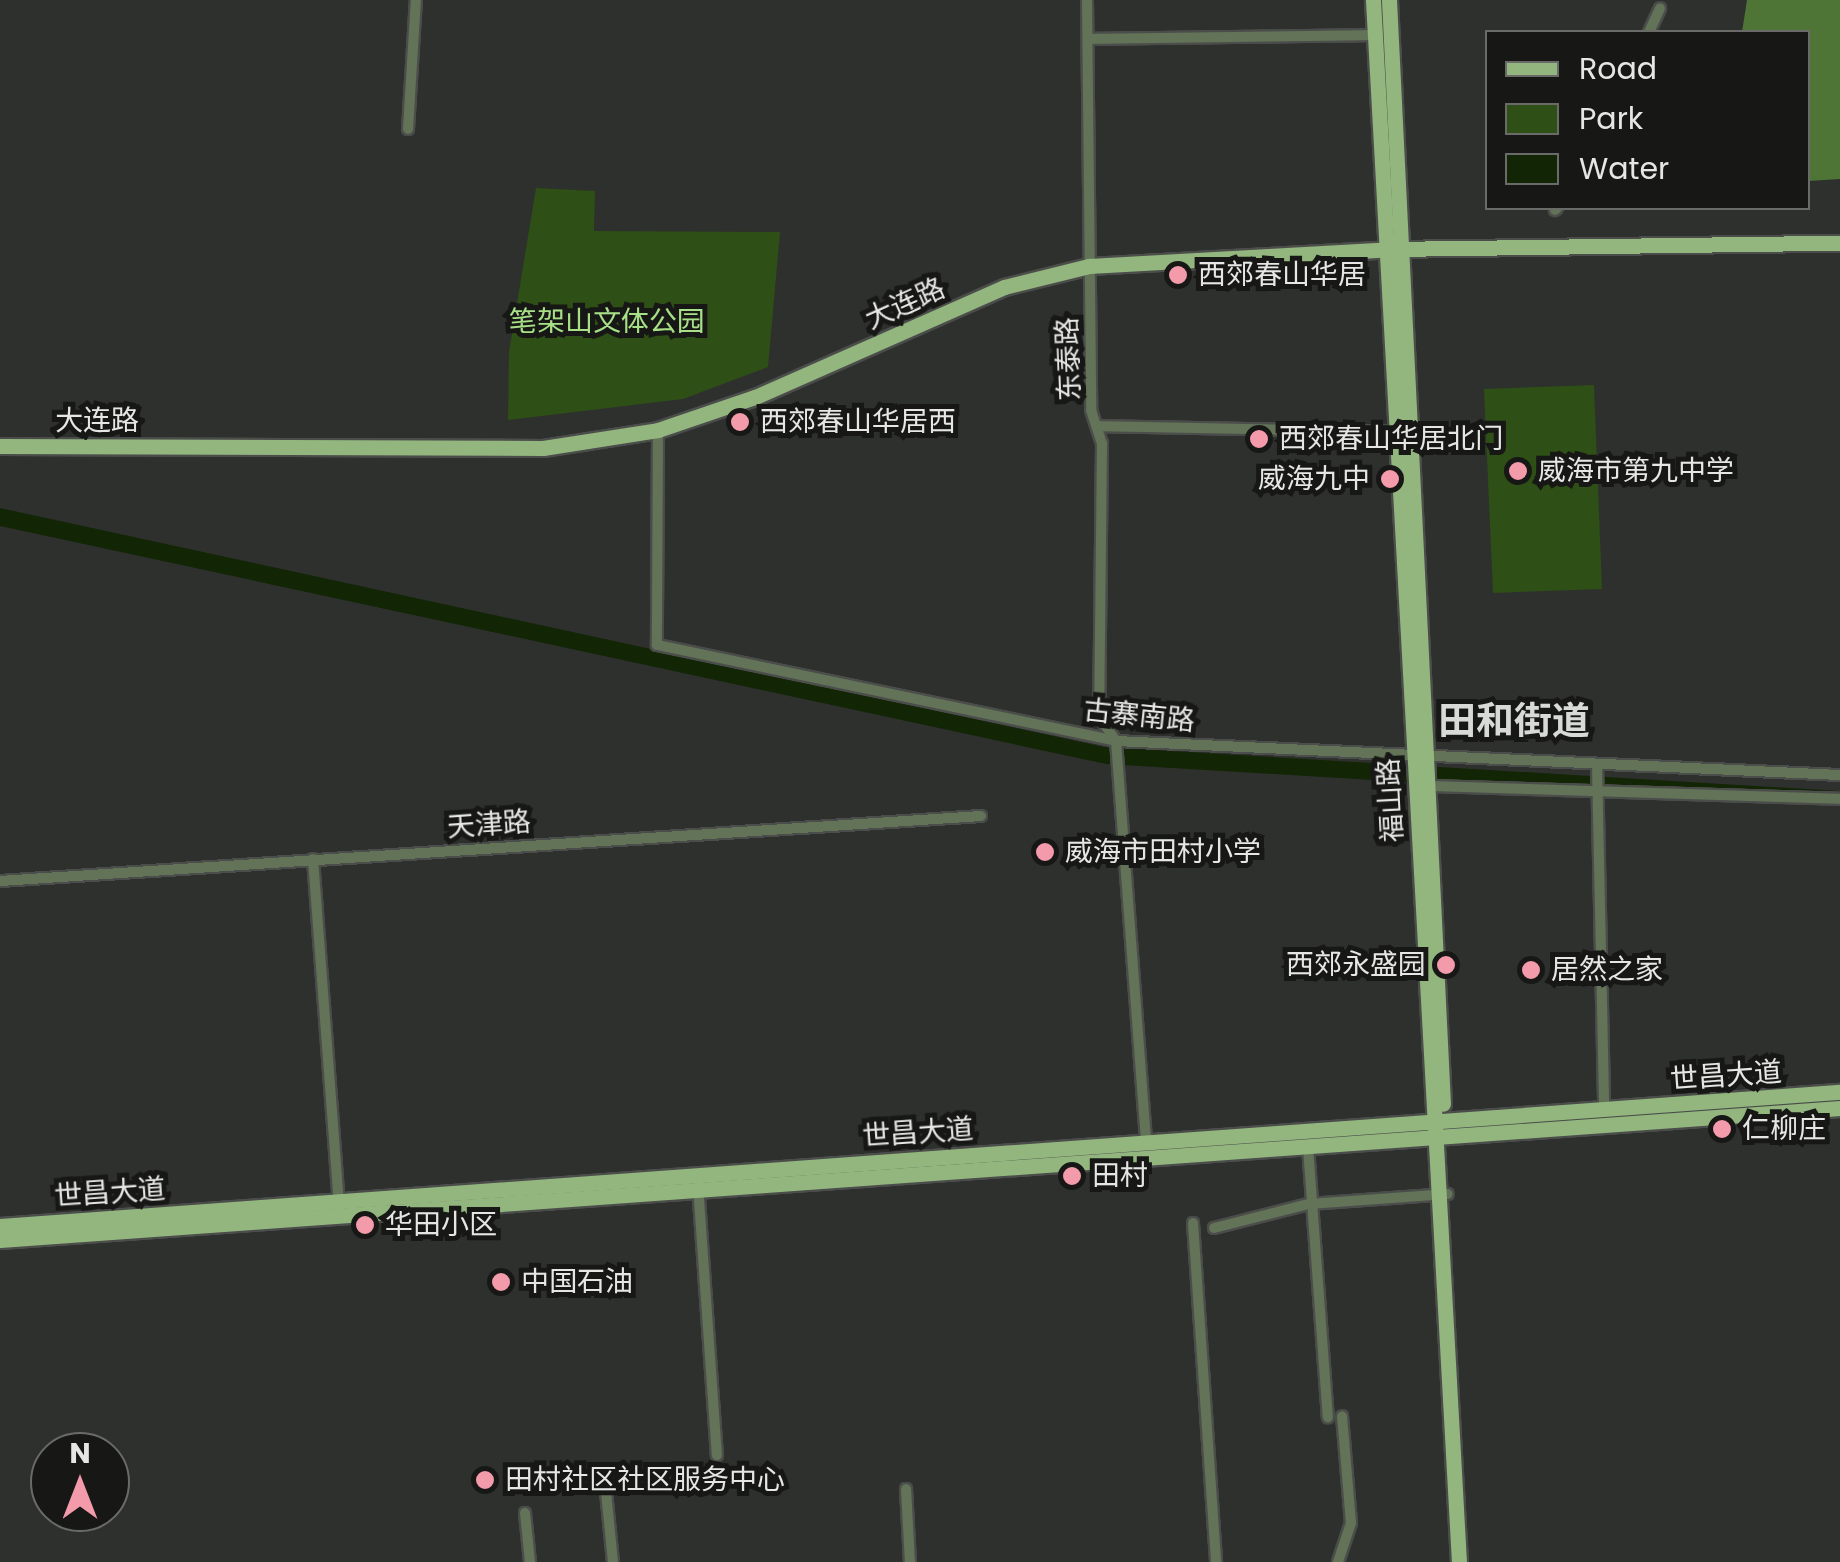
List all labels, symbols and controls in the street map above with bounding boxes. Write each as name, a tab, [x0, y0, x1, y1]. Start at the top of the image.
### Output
legend	[1485, 30, 1810, 210]
text: Road	[1579, 47, 1657, 90]
text: Park	[1579, 97, 1643, 140]
text: Water	[1579, 147, 1669, 190]
place label: 西郊春山华居	[1198, 258, 1366, 292]
marker: 西郊春山华居	[1167, 264, 1189, 286]
street label: 大连路	[860, 272, 950, 336]
park label: 笔架山文体公园	[509, 305, 705, 339]
street label: 东泰路	[1051, 316, 1087, 402]
street label: 大连路	[55, 404, 139, 438]
place label: 西郊春山华居西	[760, 405, 956, 439]
marker: 西郊春山华居西	[729, 411, 751, 433]
place label: 西郊春山华居北门	[1279, 422, 1503, 456]
marker: 西郊春山华居北门	[1248, 428, 1270, 450]
place label: 威海市第九中学	[1538, 454, 1734, 488]
marker: 威海市第九中学	[1507, 460, 1529, 482]
place label: 威海九中	[1258, 462, 1370, 496]
marker: 威海九中	[1379, 468, 1401, 490]
street label: 古寨南路	[1082, 693, 1196, 739]
district label: 田和街道	[1438, 698, 1590, 744]
street label: 福山路	[1372, 757, 1410, 843]
street label: 天津路	[446, 805, 532, 845]
place label: 威海市田村小学	[1065, 835, 1261, 869]
marker: 威海市田村小学	[1034, 841, 1056, 863]
place label: 西郊永盛园	[1286, 948, 1426, 982]
place label: 居然之家	[1551, 953, 1663, 987]
marker: 西郊永盛园	[1435, 954, 1457, 976]
marker: 居然之家	[1520, 959, 1542, 981]
street label: 世昌大道	[1669, 1055, 1783, 1097]
street label: 世昌大道	[861, 1112, 975, 1154]
place label: 仁柳庄	[1742, 1112, 1826, 1146]
marker: 仁柳庄	[1711, 1118, 1733, 1140]
place label: 田村	[1092, 1159, 1148, 1193]
marker: 田村	[1061, 1165, 1083, 1187]
street label: 世昌大道	[53, 1172, 167, 1214]
place label: 华田小区	[385, 1208, 497, 1242]
marker: 华田小区	[354, 1214, 376, 1236]
place label: 中国石油	[521, 1265, 633, 1299]
marker: 中国石油	[490, 1271, 512, 1293]
north arrow	[30, 1432, 130, 1532]
text: N	[69, 1434, 91, 1473]
place label: 田村社区社区服务中心	[505, 1463, 785, 1497]
marker: 田村社区社区服务中心	[474, 1469, 496, 1491]

